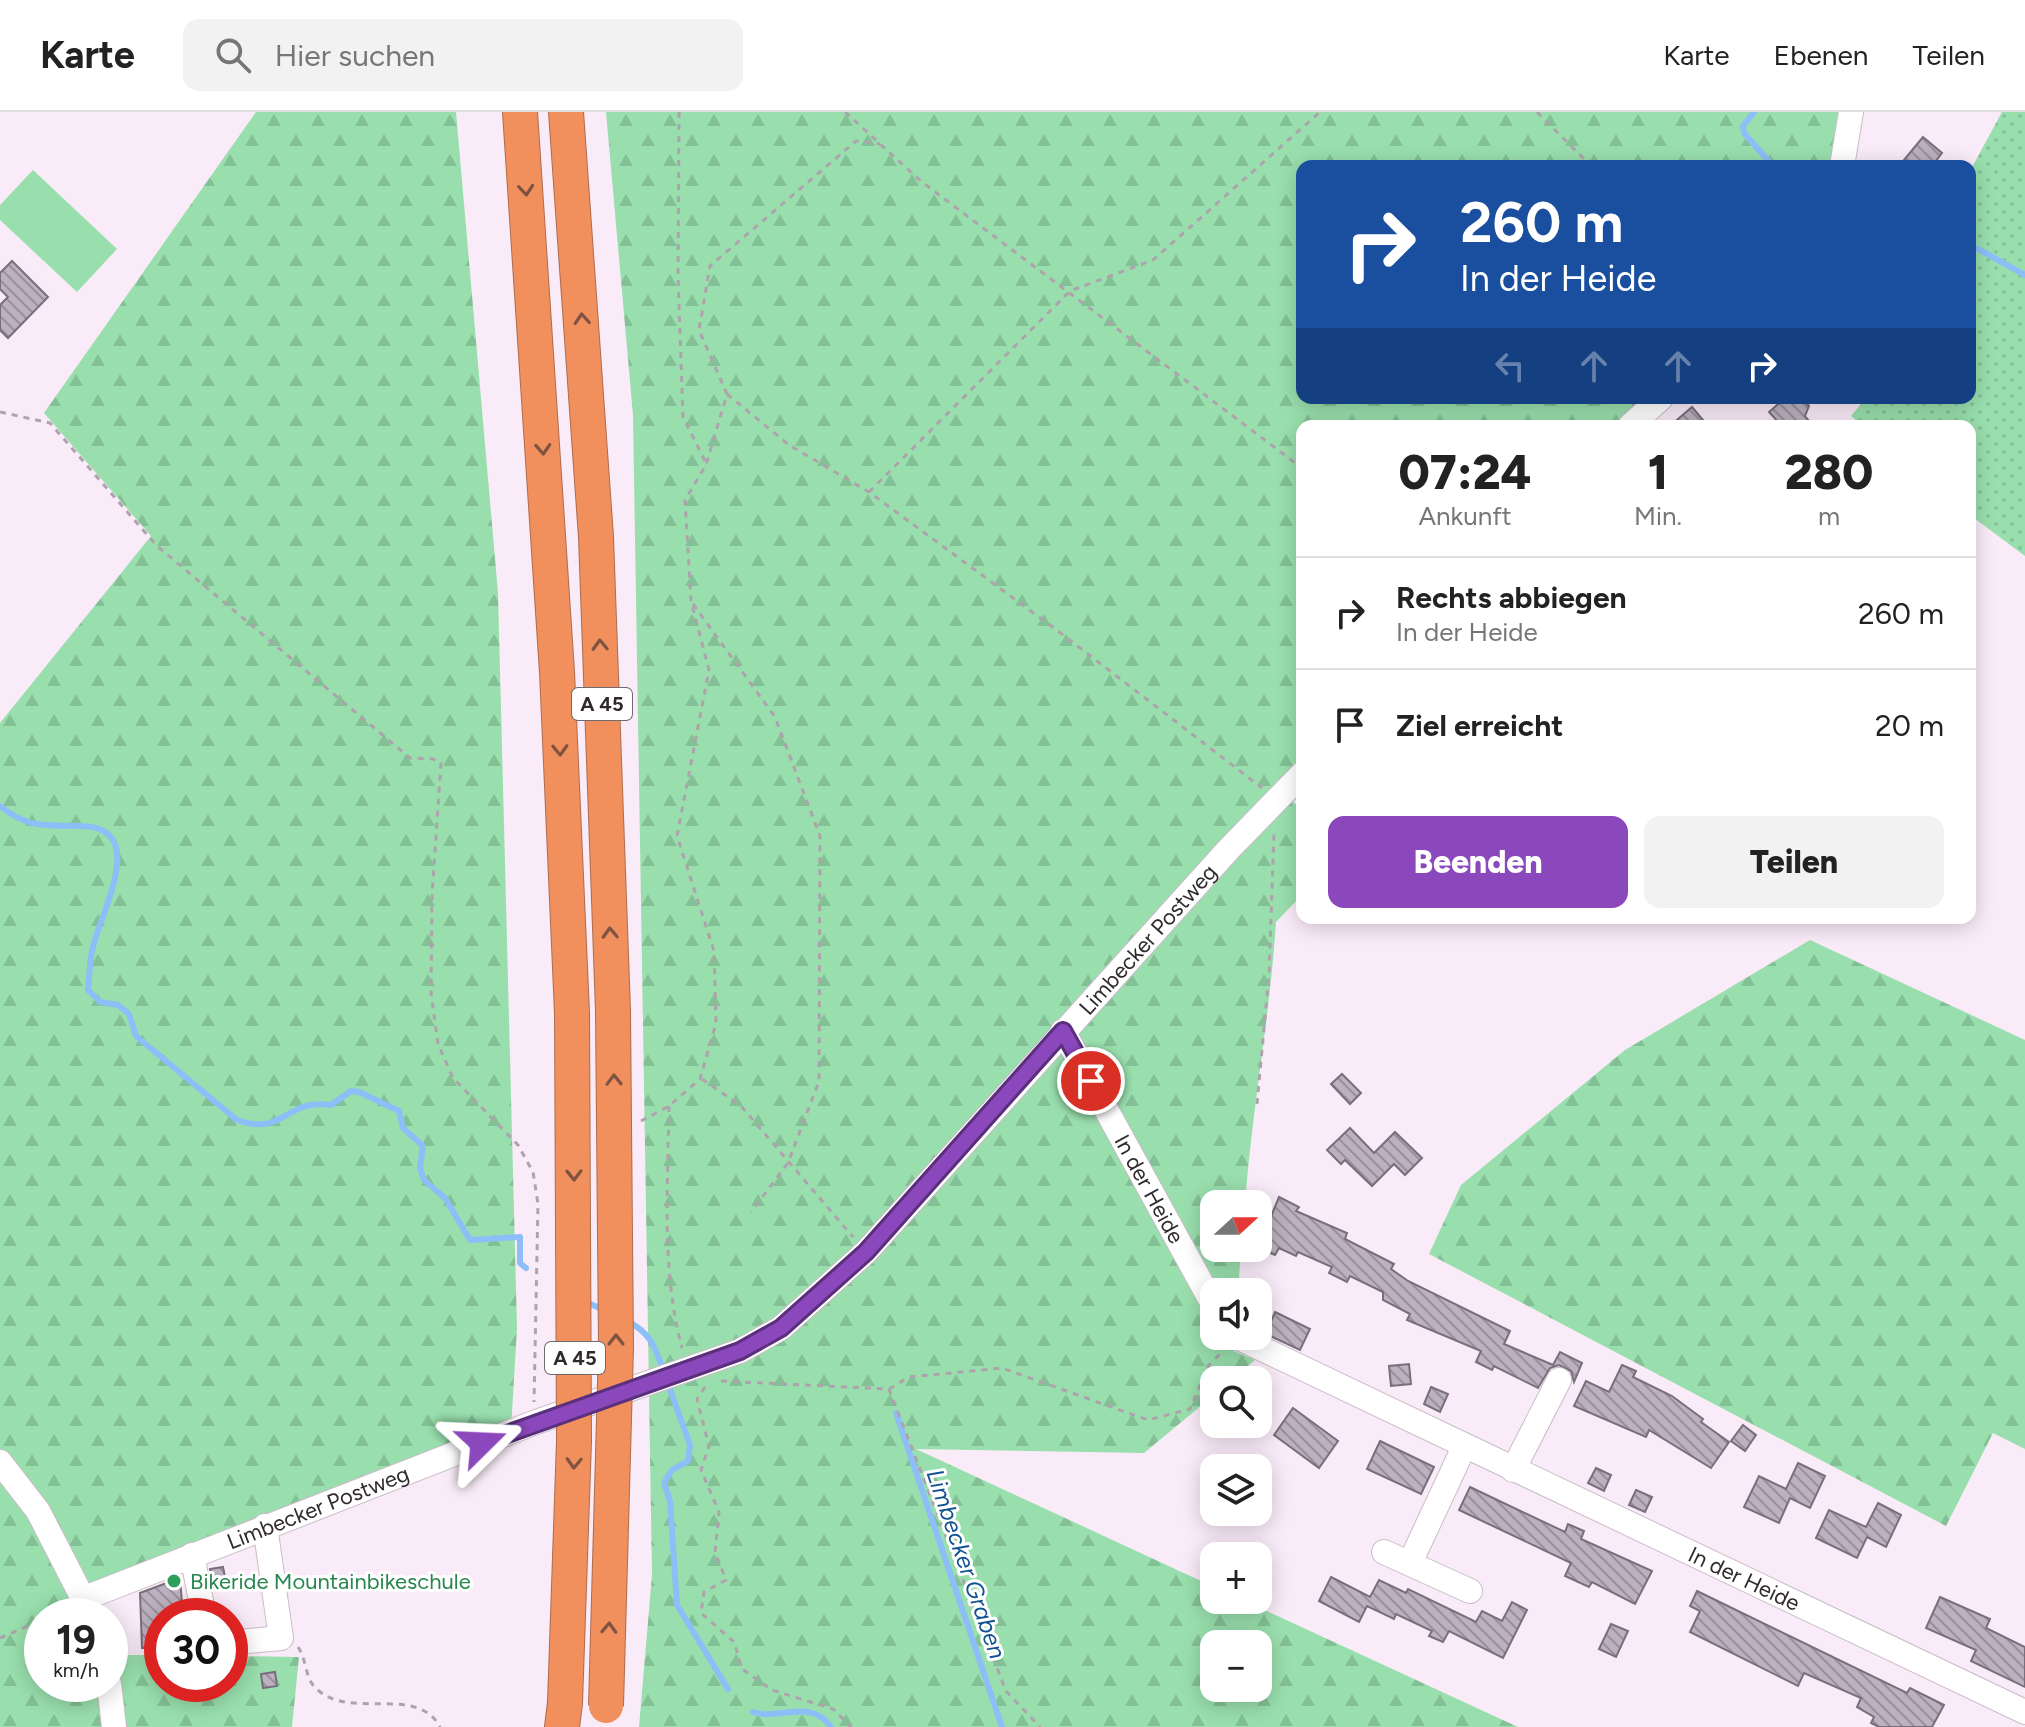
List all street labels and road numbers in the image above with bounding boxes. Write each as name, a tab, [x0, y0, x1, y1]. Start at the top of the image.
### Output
road number: A 45	[572, 688, 632, 720]
street label: Limbecker Postweg	[1073, 859, 1223, 1020]
street label: In der Heide	[1108, 1130, 1190, 1248]
road number: A 45	[545, 1342, 605, 1374]
street label: Limbecker Postweg	[223, 1460, 413, 1555]
street label: In der Heide	[1684, 1541, 1804, 1617]

